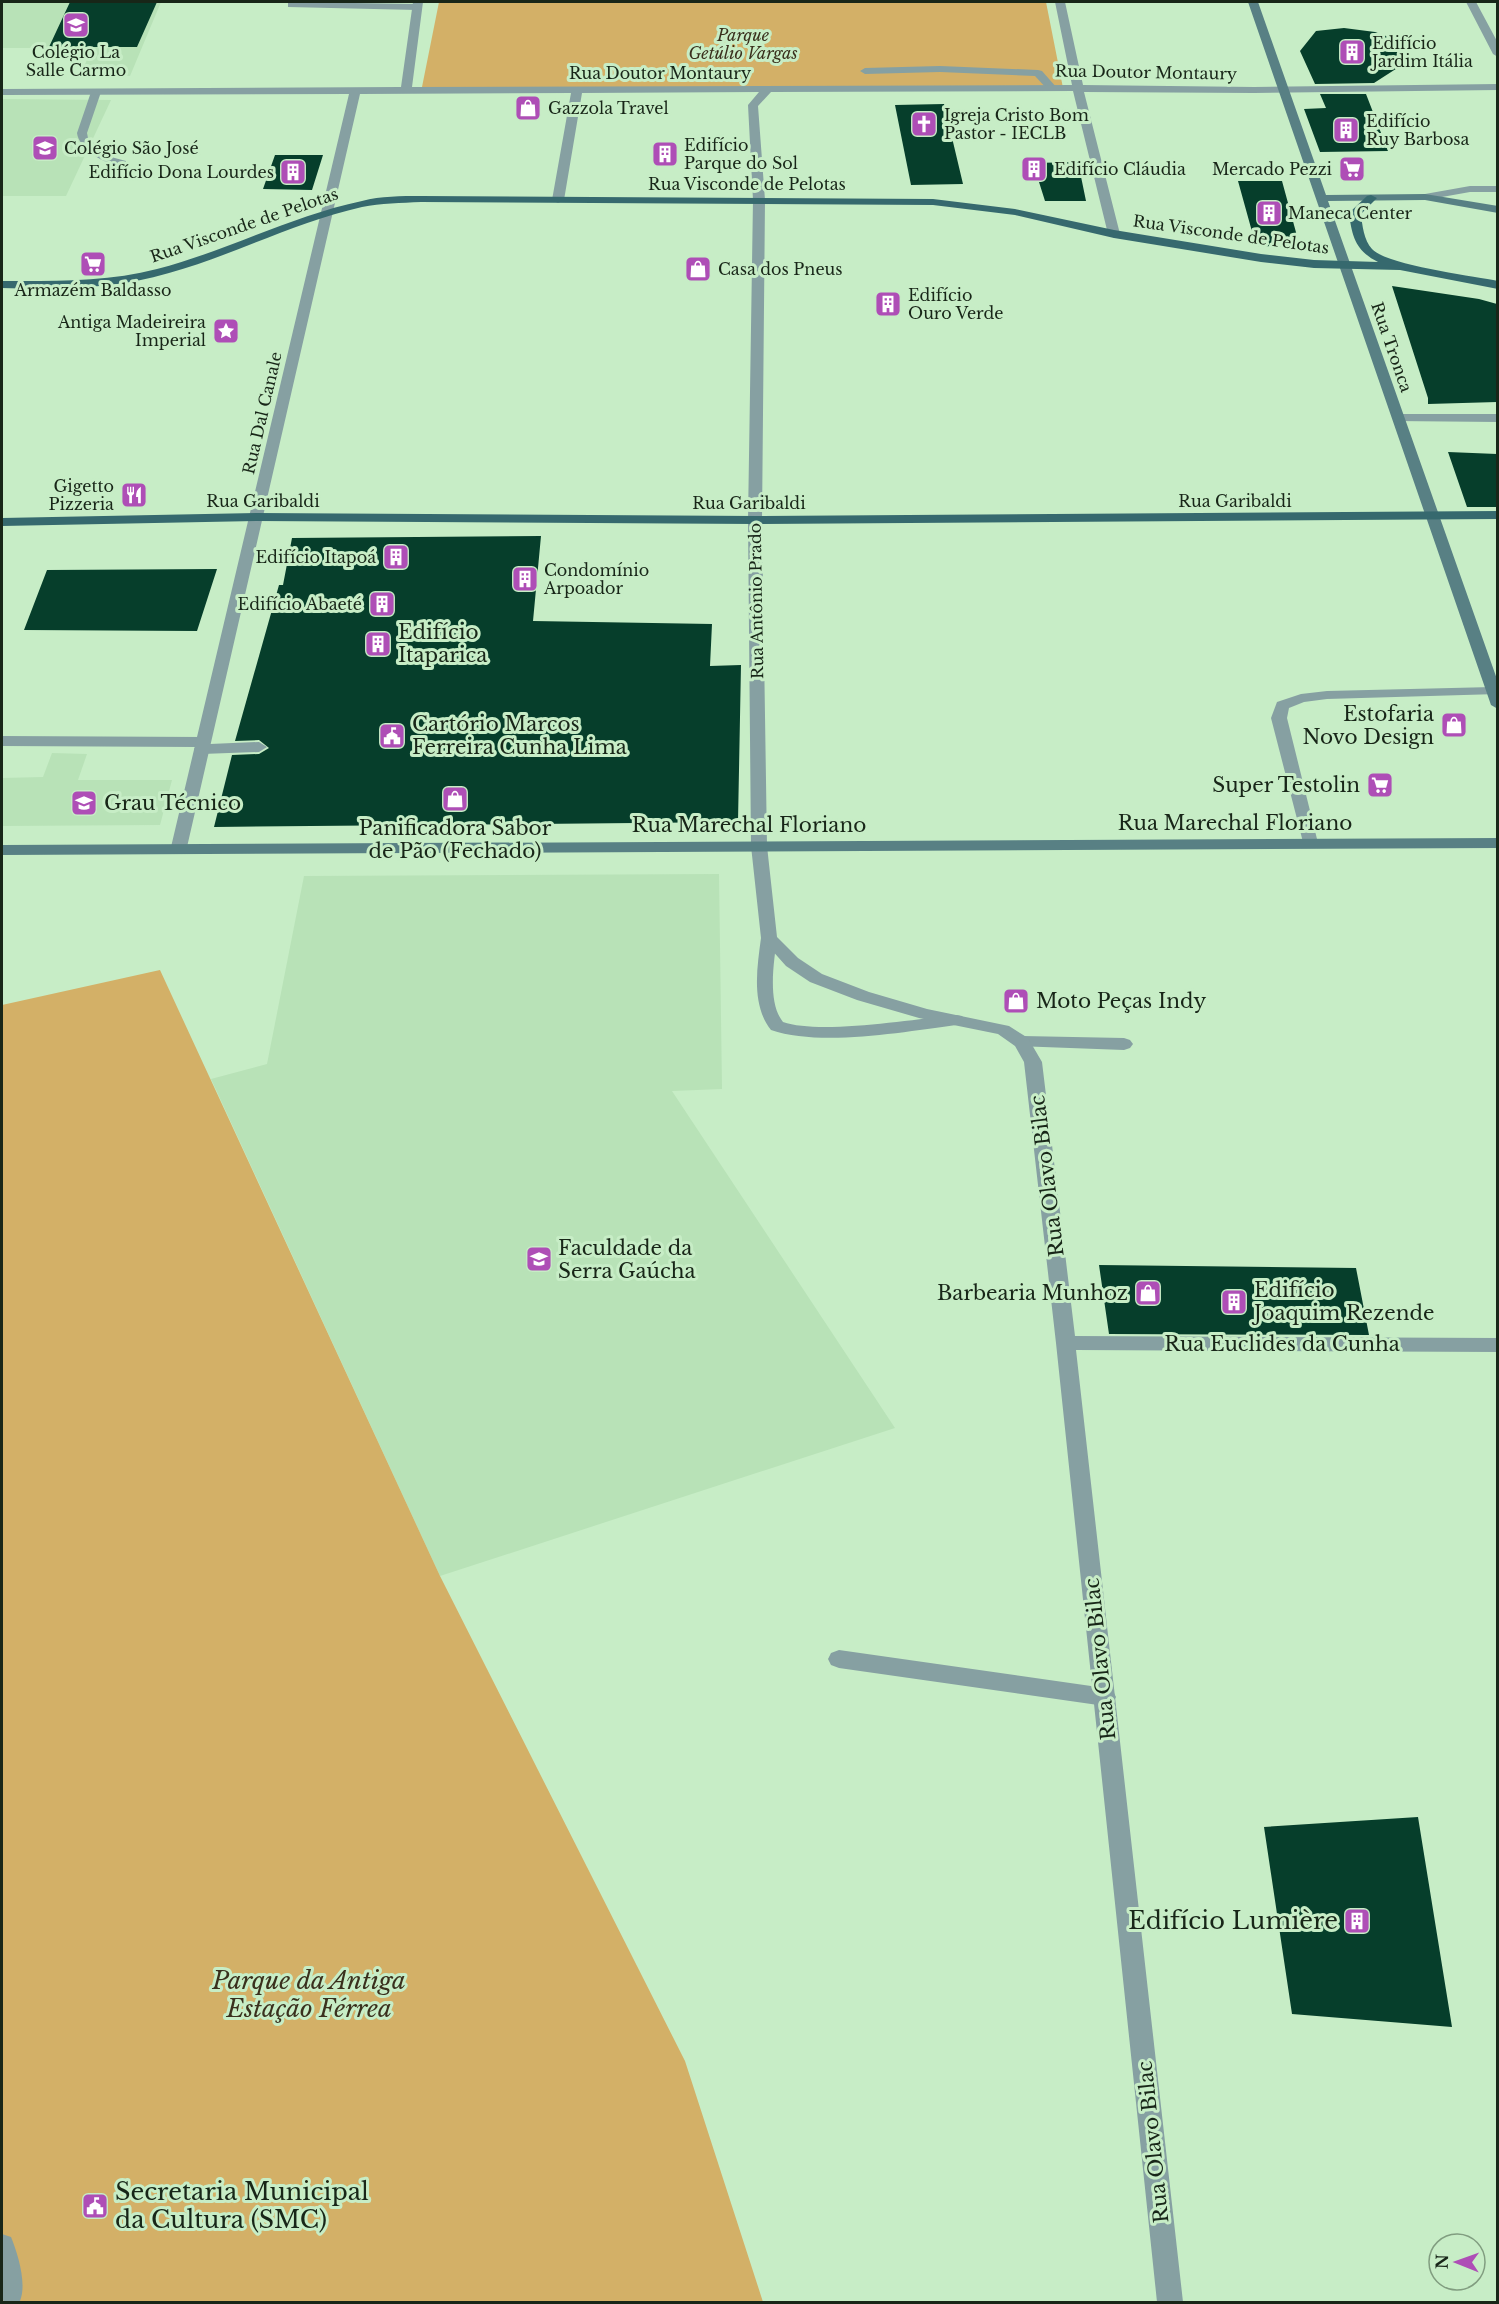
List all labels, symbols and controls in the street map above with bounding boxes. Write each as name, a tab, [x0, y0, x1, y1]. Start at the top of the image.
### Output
school or university icon: Colégio La Salle Carmo	[61, 10, 91, 40]
park label: Parque Getúlio Vargas	[688, 25, 798, 63]
place label: Edifício Jardim Itália	[1370, 33, 1473, 71]
building icon: Edifício Jardim Itália	[1337, 37, 1367, 67]
place label: Colégio La Salle Carmo	[26, 42, 126, 80]
street label: Rua Doutor Montaury	[1055, 60, 1238, 84]
street label: Rua Doutor Montaury	[569, 63, 752, 83]
shop icon: Gazzola Travel	[513, 93, 543, 123]
place label: Gazzola Travel	[548, 98, 669, 118]
place label: Igreja Cristo Bom Pastor - IECLB	[944, 105, 1089, 143]
church icon: Igreja Cristo Bom Pastor - IECLB	[909, 109, 939, 139]
place label: Edifício Ruy Barbosa	[1366, 111, 1470, 149]
building icon: Edifício Ruy Barbosa	[1331, 115, 1361, 145]
school or university icon: Colégio São José	[30, 133, 60, 163]
place label: Edifício Parque do Sol	[684, 135, 798, 173]
place label: Colégio São José	[64, 138, 199, 158]
building icon: Edifício Parque do Sol	[650, 139, 680, 169]
building icon: Edifício Cláudia	[1019, 154, 1049, 184]
supermarket icon: Mercado Pezzi	[1337, 154, 1367, 184]
building icon: Edifício Dona Lourdes	[278, 157, 308, 187]
place label: Edifício Cláudia	[1054, 159, 1186, 179]
place label: Mercado Pezzi	[1212, 159, 1333, 179]
place label: Edifício Dona Lourdes	[89, 162, 274, 182]
street label: Rua Visconde de Pelotas	[648, 174, 846, 194]
street label: Rua Visconde de Pelotas	[147, 183, 341, 267]
building icon: Maneca Center	[1254, 198, 1284, 228]
place label: Maneca Center	[1288, 203, 1413, 223]
street label: Rua Visconde de Pelotas	[1132, 210, 1330, 258]
supermarket icon: Armazém Baldasso	[78, 249, 108, 279]
shop icon: Casa dos Pneus	[683, 254, 713, 284]
place label: Casa dos Pneus	[718, 259, 843, 279]
place label: Armazém Baldasso	[14, 280, 171, 300]
place label: Edifício Ouro Verde	[908, 285, 1004, 323]
building icon: Edifício Ouro Verde	[873, 289, 903, 319]
street label: Rua Tronca	[1367, 299, 1417, 395]
place label: Antiga Madeireira Imperial	[57, 312, 206, 350]
place icon: Antiga Madeireira Imperial	[211, 316, 241, 346]
street label: Rua Dal Canale	[238, 350, 286, 476]
place label: Gigetto Pizzeria	[49, 476, 114, 514]
restaurant icon: Gigetto Pizzeria	[119, 480, 149, 510]
street label: Rua Garibaldi	[206, 491, 320, 511]
street label: Rua Garibaldi	[1178, 491, 1292, 511]
street label: Rua Garibaldi	[692, 493, 806, 513]
street label: Rua Antônio Prado	[745, 523, 767, 679]
building icon: Edifício Itapoá	[381, 542, 411, 572]
place label: Edifício Itapoá	[256, 547, 376, 567]
place label: Condomínio Arpoador	[543, 560, 649, 598]
building icon: Condomínio Arpoador	[510, 564, 540, 594]
building icon: Edifício Abaeté	[367, 589, 397, 619]
place label: Edifício Abaeté	[238, 594, 362, 614]
place label: Edifício Itaparica	[398, 620, 488, 667]
building icon: Edifício Itaparica	[363, 629, 393, 659]
place label: Estofaria Novo Design	[1303, 702, 1435, 749]
shop icon: Estofaria Novo Design	[1439, 710, 1469, 740]
place label: Cartório Marcos Ferreira Cunha Lima	[412, 712, 628, 759]
public building icon: Cartório Marcos Ferreira Cunha Lima	[377, 721, 407, 751]
supermarket icon: Super Testolin	[1365, 770, 1395, 800]
place label: Super Testolin	[1212, 773, 1360, 797]
shop icon: Panificadora Sabor de Pão (Fechado)	[440, 784, 470, 814]
school or university icon: Grau Técnico	[69, 788, 99, 818]
place label: Grau Técnico	[104, 791, 241, 815]
street label: Rua Marechal Floriano	[1118, 811, 1352, 835]
street label: Rua Marechal Floriano	[632, 813, 866, 837]
place label: Panificadora Sabor de Pão (Fechado)	[359, 816, 552, 863]
shop icon: Moto Peças Indy	[1001, 986, 1031, 1016]
place label: Moto Peças Indy	[1036, 989, 1206, 1013]
street label: Rua Olavo Bilac	[1025, 1094, 1069, 1258]
place label: Faculdade da Serra Gaúcha	[558, 1236, 696, 1283]
school or university icon: Faculdade da Serra Gaúcha	[524, 1244, 554, 1274]
shop icon: Barbearia Munhoz	[1133, 1278, 1163, 1308]
place label: Edifício Joaquim Rezende	[1251, 1278, 1434, 1325]
place label: Barbearia Munhoz	[937, 1281, 1128, 1305]
building icon: Edifício Joaquim Rezende	[1219, 1287, 1249, 1317]
street label: Rua Euclides da Cunha	[1164, 1332, 1401, 1356]
street label: Rua Olavo Bilac	[1080, 1577, 1120, 1741]
place label: Edifício Lumière	[1128, 1906, 1338, 1935]
building icon: Edifício Lumière	[1342, 1906, 1372, 1936]
park label: Parque da Antiga Estação Férrea	[211, 1966, 406, 2023]
street label: Rua Olavo Bilac	[1133, 2060, 1173, 2224]
place label: Secretaria Municipal da Cultura (SMC)	[115, 2177, 369, 2234]
public building icon: Secretaria Municipal da Cultura (SMC)	[80, 2191, 110, 2221]
north arrow	[1427, 2232, 1487, 2292]
text: N	[1432, 2254, 1452, 2269]

